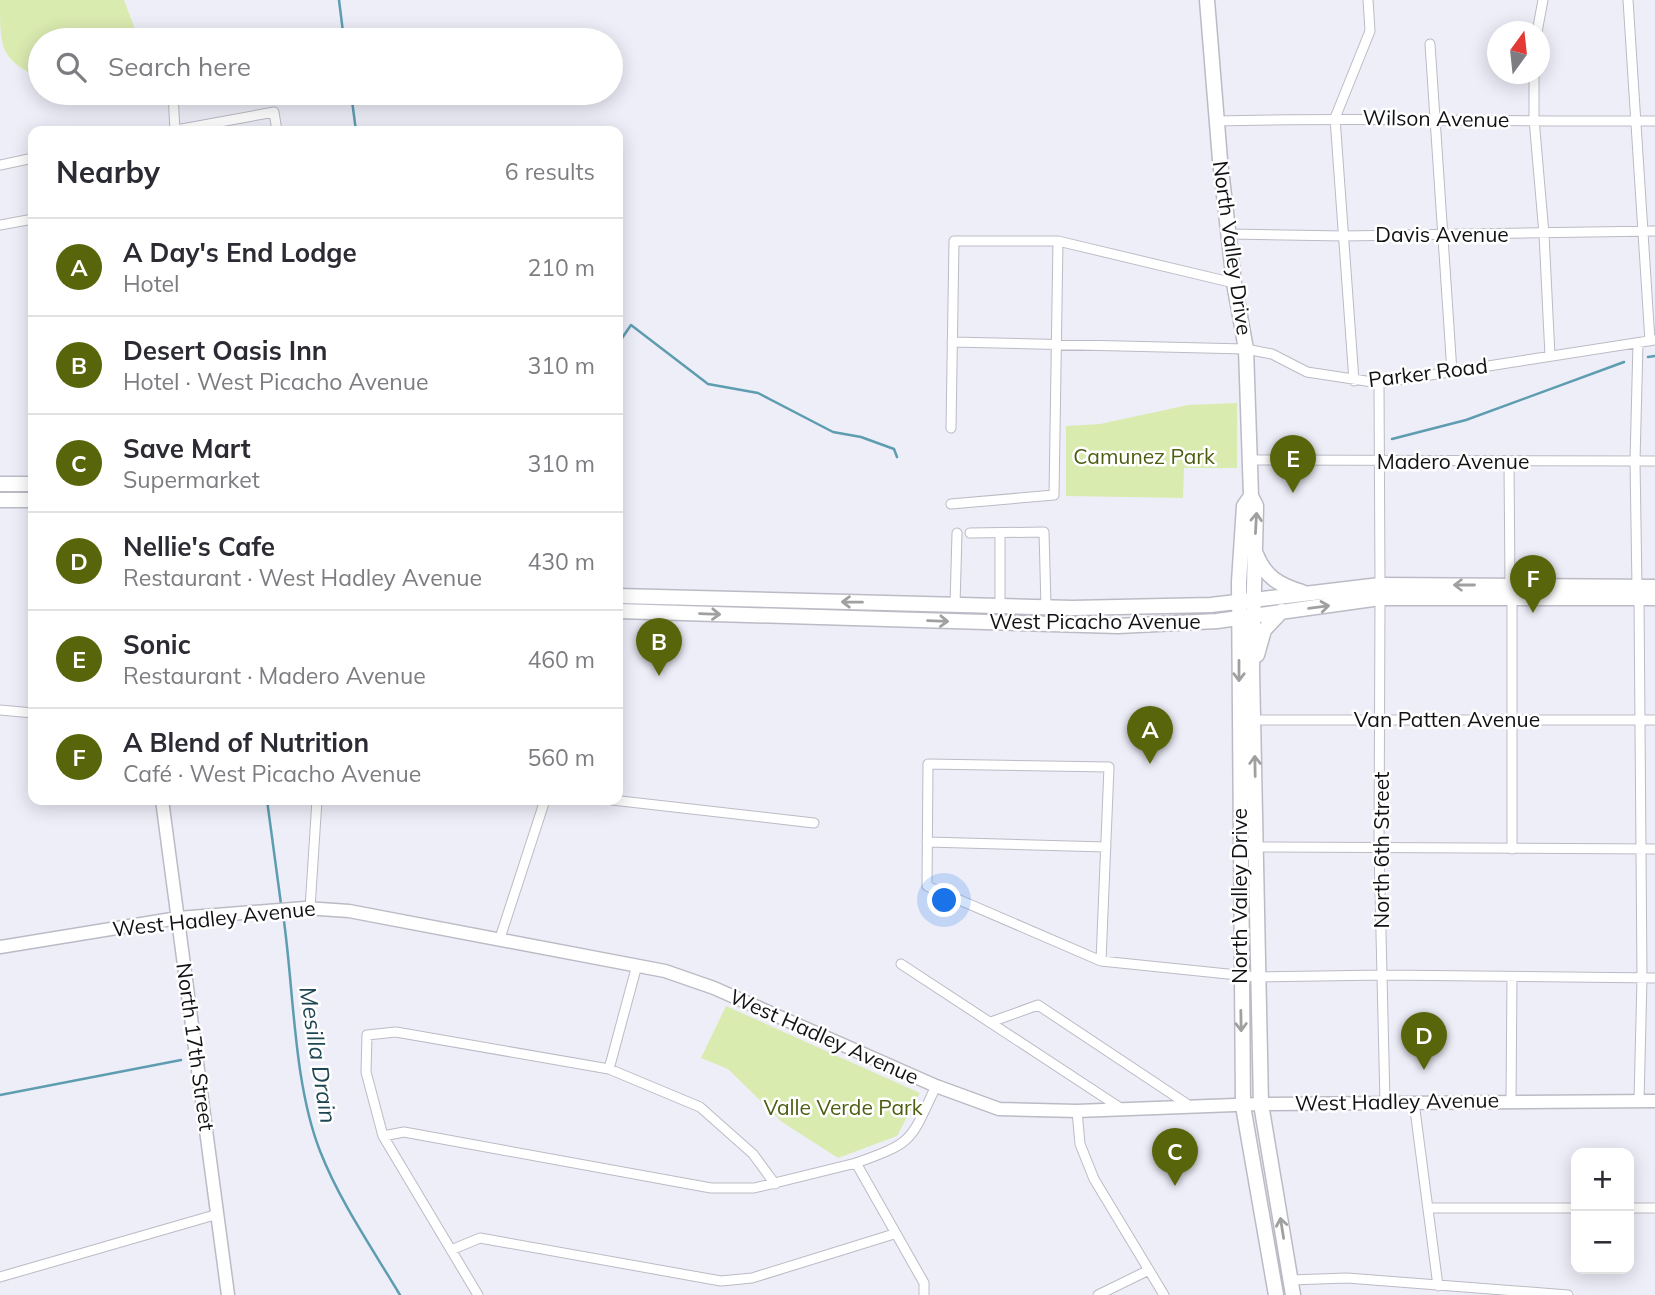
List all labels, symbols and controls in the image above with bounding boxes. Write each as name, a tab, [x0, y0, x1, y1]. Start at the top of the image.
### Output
north arrow	[1487, 21, 1550, 84]
search box	[28, 28, 623, 105]
icon: search	[52, 48, 90, 86]
text: Search here	[108, 50, 251, 83]
street label: Wilson Avenue	[1362, 104, 1510, 132]
text: Nearby	[56, 153, 160, 191]
text: 6 results	[505, 157, 595, 186]
street label: North Valley Drive	[1208, 159, 1258, 337]
street label: Davis Avenue	[1375, 221, 1509, 247]
text: A Day's End Lodge	[123, 236, 357, 269]
text: A	[70, 253, 88, 282]
text: 210 m	[527, 253, 595, 282]
text: Hotel	[123, 269, 180, 298]
text: Desert Oasis Inn	[123, 334, 328, 367]
text: B	[71, 351, 87, 380]
text: 310 m	[527, 351, 595, 380]
street label: Parker Road	[1367, 352, 1489, 392]
text: Hotel · West Picacho Avenue	[123, 367, 429, 396]
text: Save Mart	[123, 432, 251, 465]
pin: E	[1270, 435, 1316, 493]
park label: Camunez Park	[1073, 443, 1215, 469]
street label: Madero Avenue	[1377, 448, 1529, 474]
text: C	[71, 449, 87, 478]
text: 310 m	[527, 449, 595, 478]
text: Supermarket	[123, 465, 260, 494]
one-way arrow	[1249, 512, 1262, 535]
text: Nellie's Cafe	[123, 530, 275, 563]
text: D	[70, 547, 88, 576]
text: 430 m	[527, 547, 595, 576]
pin: F	[1510, 555, 1556, 613]
text: Restaurant · West Hadley Avenue	[123, 563, 482, 592]
one-way arrow	[1453, 578, 1476, 592]
one-way arrow	[841, 595, 864, 609]
one-way arrow	[1307, 600, 1330, 613]
one-way arrow	[699, 607, 722, 620]
street label: West Picacho Avenue	[989, 608, 1201, 634]
one-way arrow	[926, 614, 949, 627]
pin: B	[636, 618, 682, 676]
text: Sonic	[123, 628, 191, 661]
text: E	[72, 645, 86, 674]
text: 460 m	[527, 645, 595, 674]
one-way arrow	[1232, 659, 1246, 682]
text: Restaurant · Madero Avenue	[123, 661, 426, 690]
pin: A	[1127, 706, 1173, 764]
street label: Van Patten Avenue	[1354, 706, 1540, 732]
text: A Blend of Nutrition	[123, 726, 369, 759]
text: F	[72, 743, 86, 772]
text: 560 m	[527, 743, 595, 772]
one-way arrow	[1248, 755, 1262, 778]
text: Café · West Picacho Avenue	[123, 759, 421, 788]
street label: North 6th Street	[1368, 772, 1394, 928]
street label: North Valley Drive	[1226, 808, 1252, 984]
your location	[927, 883, 961, 917]
street label: West Hadley Avenue	[111, 894, 317, 942]
street label: North 17th Street	[171, 961, 221, 1133]
street label: West Hadley Avenue	[726, 983, 923, 1089]
water label: Mesilla Drain	[293, 984, 344, 1125]
one-way arrow	[1235, 1009, 1248, 1032]
pin: D	[1401, 1012, 1447, 1070]
street label: West Hadley Avenue	[1295, 1086, 1499, 1116]
park label: Valle Verde Park	[764, 1094, 923, 1120]
pin: C	[1152, 1128, 1198, 1186]
map controls	[1571, 1148, 1634, 1274]
button: +	[1571, 1148, 1634, 1211]
button: −	[1571, 1211, 1634, 1274]
one-way arrow	[1275, 1217, 1288, 1240]

